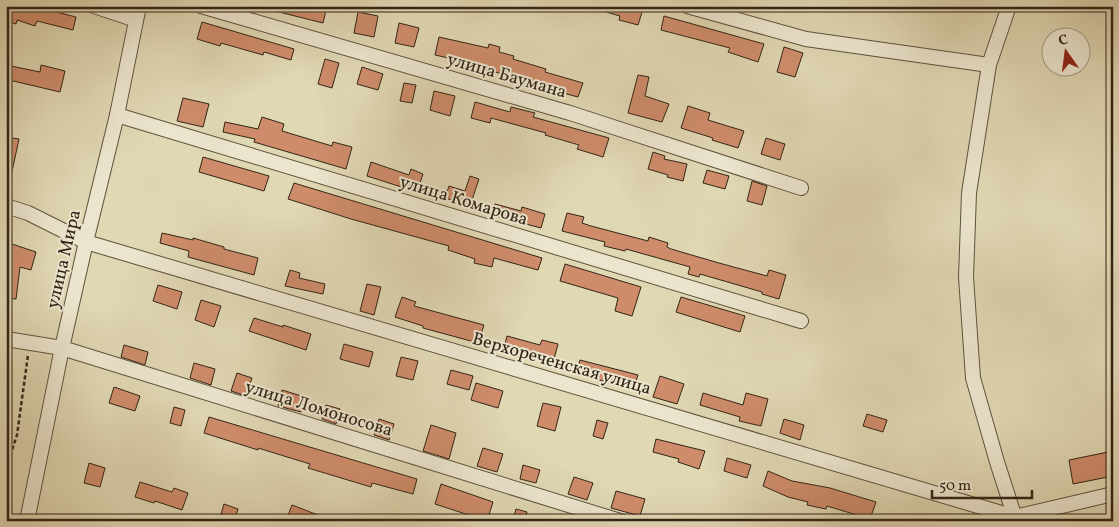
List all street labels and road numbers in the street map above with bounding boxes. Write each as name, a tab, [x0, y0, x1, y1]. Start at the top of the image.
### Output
street label: улица Баумана	[444, 47, 569, 105]
street label: улица Комарова	[396, 170, 531, 233]
street label: улица Мира	[41, 207, 88, 311]
street label: Верхореченская улица	[469, 327, 654, 402]
street label: улица Ломоносова	[242, 375, 396, 444]

